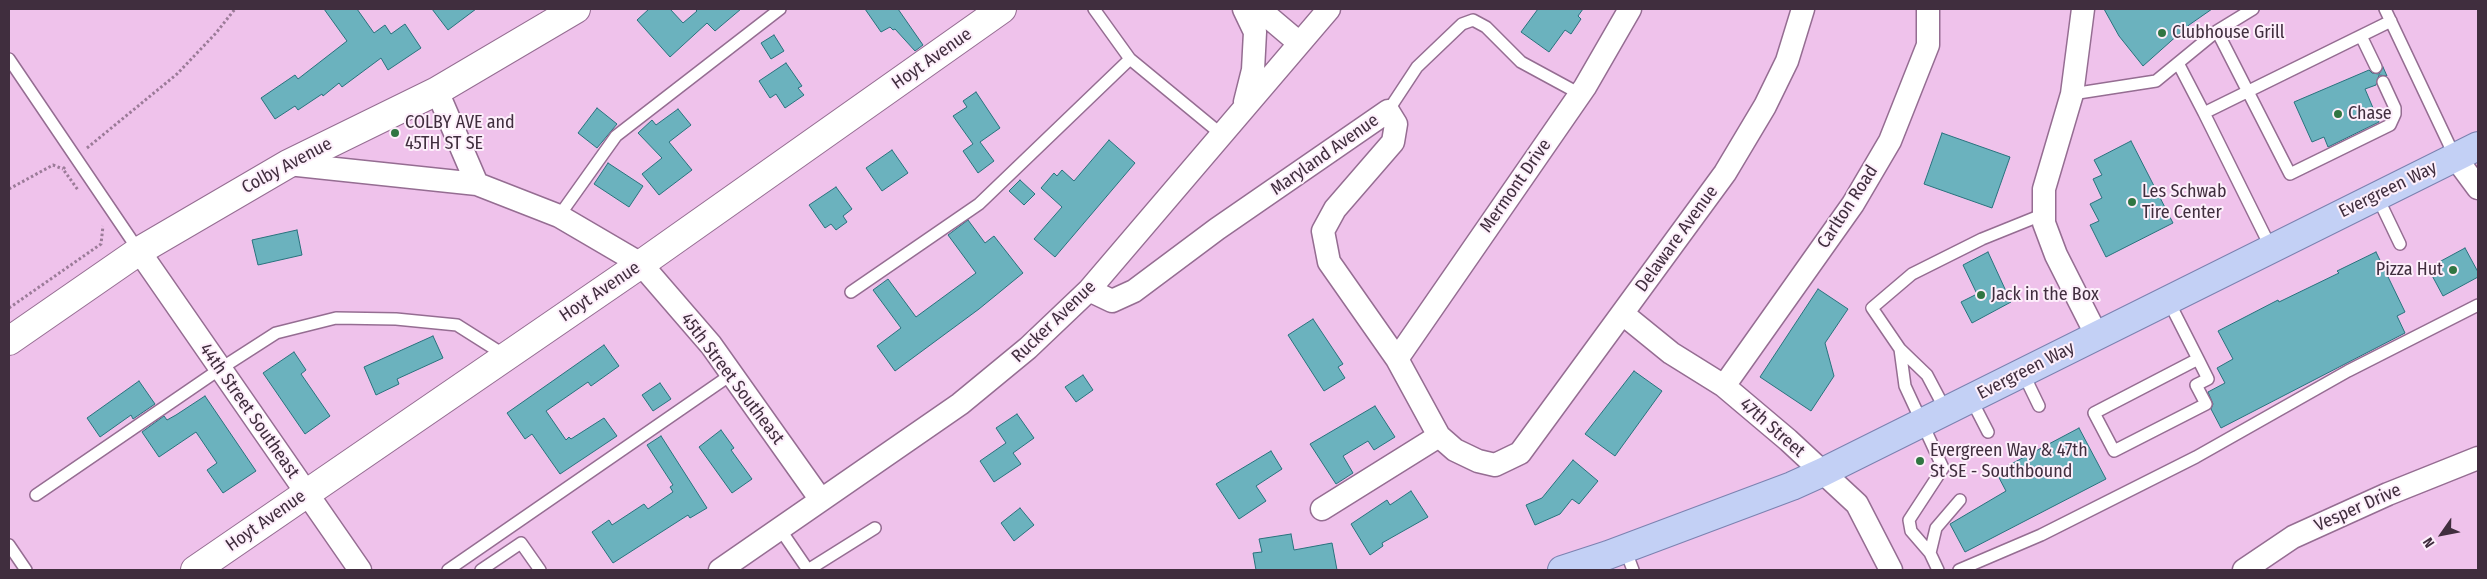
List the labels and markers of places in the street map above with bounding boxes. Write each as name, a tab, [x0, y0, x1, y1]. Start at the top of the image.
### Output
place label: Clubhouse Grill	[2172, 22, 2285, 44]
marker: Clubhouse Grill	[2156, 27, 2168, 39]
place label: Chase	[2348, 103, 2392, 125]
marker: Chase	[2332, 108, 2344, 120]
place label: COLBY AVE and 45TH ST SE	[405, 112, 515, 154]
marker: COLBY AVE and 45TH ST SE	[389, 127, 401, 139]
place label: Les Schwab Tire Center	[2142, 181, 2226, 223]
marker: Les Schwab Tire Center	[2126, 196, 2138, 208]
place label: Pizza Hut	[2376, 259, 2443, 281]
marker: Pizza Hut	[2447, 264, 2459, 276]
place label: Jack in the Box	[1991, 284, 2099, 306]
marker: Jack in the Box	[1975, 289, 1987, 301]
place label: Evergreen Way & 47th St SE - Southbound	[1930, 440, 2088, 482]
marker: Evergreen Way & 47th St SE - Southbound	[1914, 455, 1926, 467]

